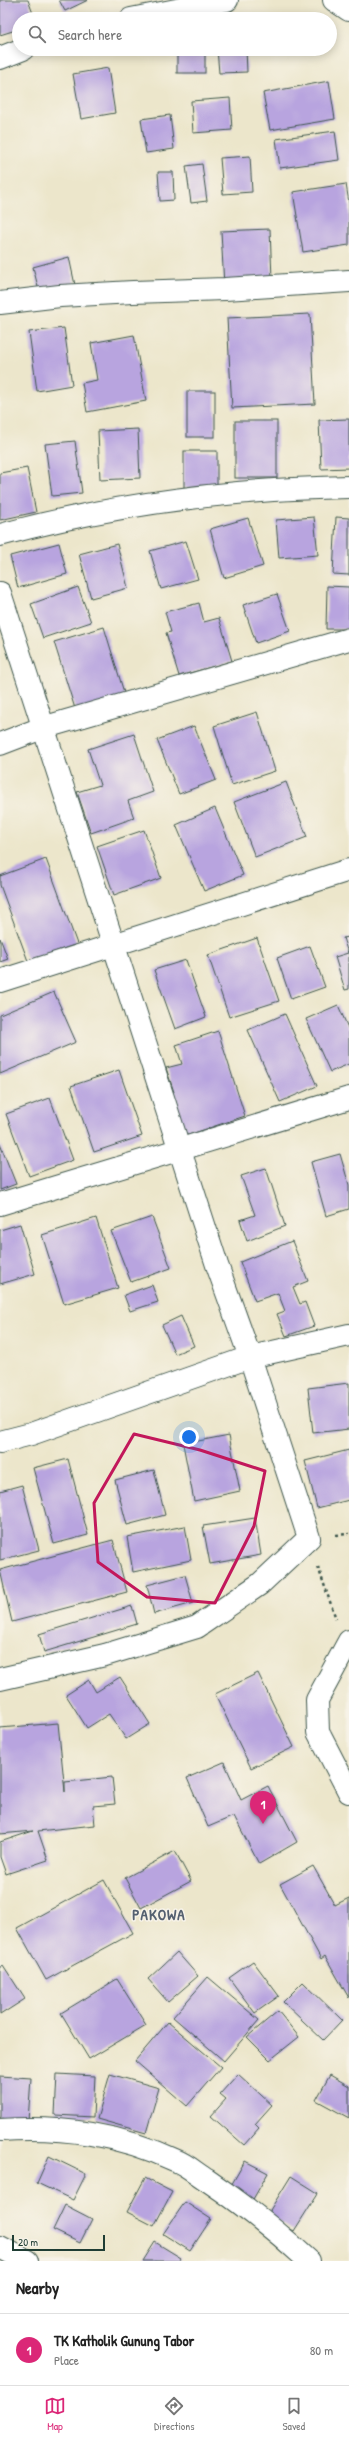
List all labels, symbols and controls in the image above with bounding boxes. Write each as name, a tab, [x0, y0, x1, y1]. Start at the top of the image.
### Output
search box	[12, 12, 337, 56]
icon: search	[26, 23, 48, 45]
text: Search here	[58, 24, 122, 45]
your location	[179, 1427, 199, 1447]
pin: 1	[250, 1791, 276, 1824]
district label: PAKOWA	[132, 1904, 186, 1925]
scale bar	[12, 2233, 105, 2252]
text: 20 m	[18, 2235, 38, 2249]
text: Nearby	[16, 2276, 59, 2299]
text: TK Katholik Gunung Tabor	[54, 2330, 194, 2351]
text: 1	[27, 2341, 31, 2359]
text: 80 m	[310, 2341, 333, 2359]
text: Place	[54, 2351, 79, 2369]
tab: Map	[44, 2395, 66, 2433]
tab: Directions	[154, 2395, 195, 2433]
tab: Saved	[283, 2395, 305, 2433]

